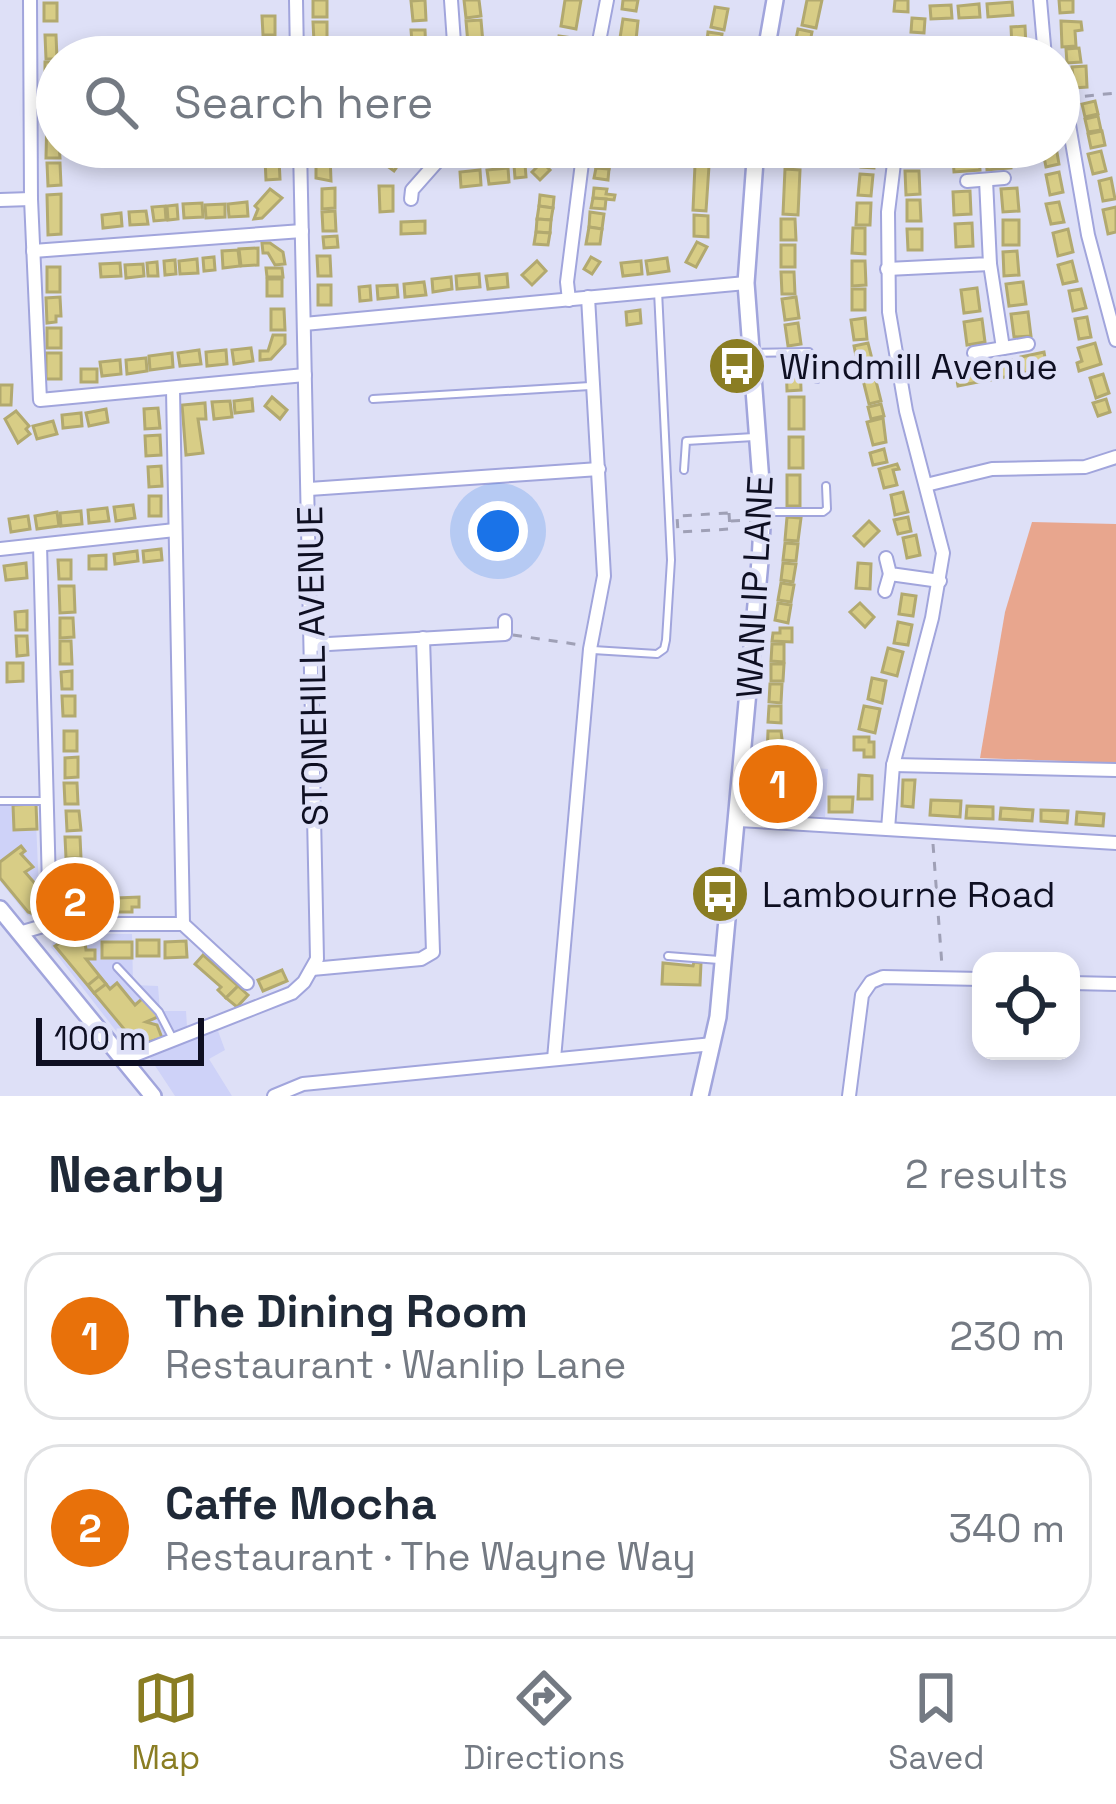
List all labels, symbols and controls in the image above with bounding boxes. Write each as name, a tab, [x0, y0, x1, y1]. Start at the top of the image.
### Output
search box	[36, 36, 1080, 168]
icon: search	[78, 69, 144, 135]
text: Search here	[174, 74, 433, 131]
bus stop icon: Windmill Avenue	[706, 335, 768, 397]
place label: Windmill Avenue	[779, 344, 1058, 390]
street label: WANLIP LANE	[726, 475, 784, 700]
your location	[468, 501, 528, 561]
street label: STONEHILL AVENUE	[287, 505, 339, 827]
pin: 1	[739, 739, 817, 829]
pin: 2	[36, 857, 114, 947]
bus stop icon: Lambourne Road	[689, 863, 751, 925]
place label: Lambourne Road	[762, 872, 1055, 918]
map controls	[972, 952, 1080, 1060]
button: locate	[972, 952, 1080, 1060]
scale bar	[36, 1012, 204, 1065]
text: 100 m	[54, 1018, 147, 1060]
text: Nearby	[48, 1142, 225, 1207]
text: 2 results	[905, 1150, 1068, 1199]
text: The Dining Room	[165, 1283, 528, 1340]
text: 1	[81, 1312, 99, 1361]
text: 230 m	[950, 1312, 1065, 1361]
text: Restaurant · Wanlip Lane	[165, 1340, 626, 1389]
text: Caffe Mocha	[165, 1475, 437, 1532]
text: 2	[78, 1504, 102, 1553]
text: 340 m	[949, 1504, 1065, 1553]
text: Restaurant · The Wayne Way	[165, 1532, 696, 1581]
tab: Map	[132, 1665, 200, 1779]
tab: Directions	[463, 1665, 625, 1779]
tab: Saved	[888, 1665, 984, 1779]

